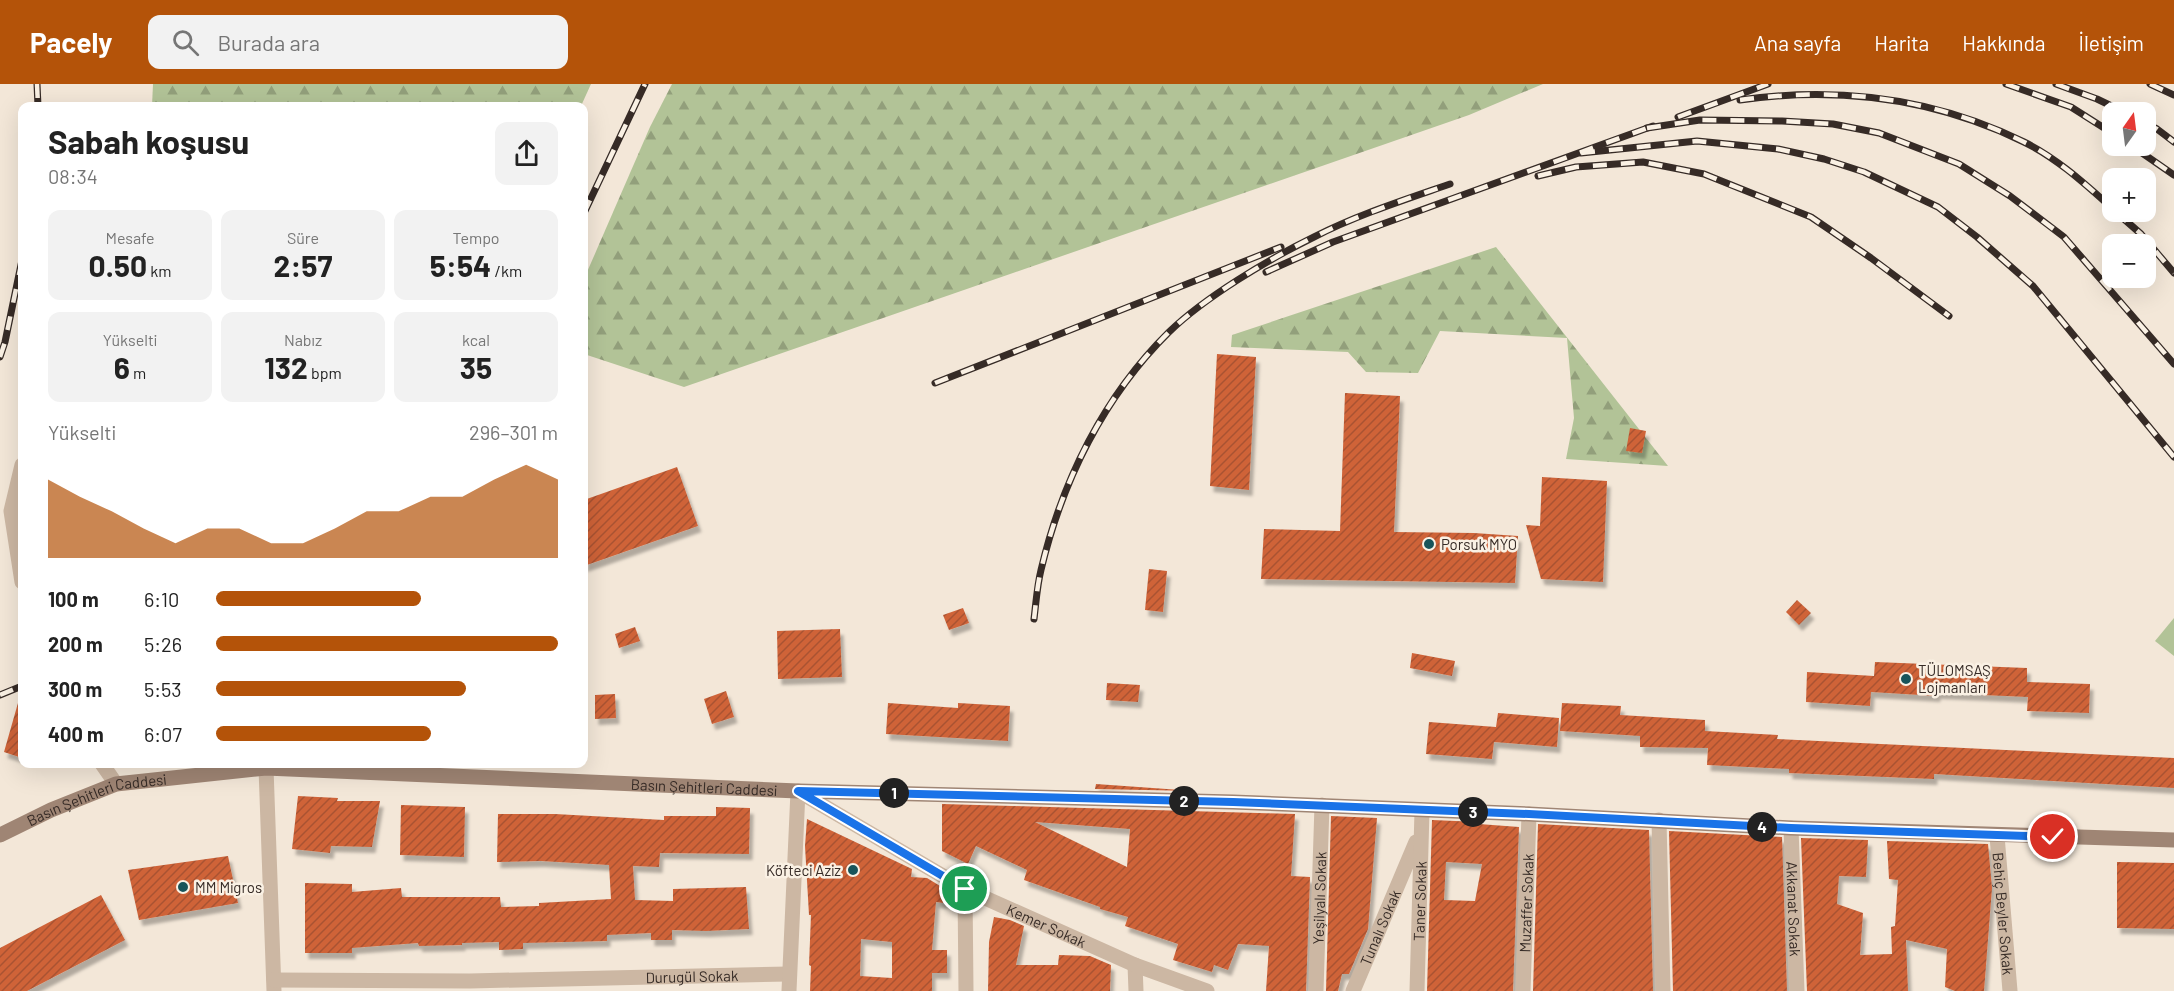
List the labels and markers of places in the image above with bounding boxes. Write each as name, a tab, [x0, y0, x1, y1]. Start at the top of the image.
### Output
place label: Porsuk MYO	[1441, 535, 1517, 553]
marker: Porsuk MYO	[1422, 537, 1436, 551]
place label: TÜLOMSAŞ Lojmanları	[1918, 661, 1991, 696]
marker: TÜLOMSAŞ Lojmanları	[1899, 672, 1913, 686]
pin: 1	[879, 778, 909, 808]
pin: 2	[1169, 786, 1199, 816]
pin: 3	[1458, 797, 1488, 827]
pin	[2027, 811, 2078, 862]
pin: 4	[1747, 812, 1777, 842]
place label: Köfteci Aziz	[766, 861, 841, 879]
marker: Köfteci Aziz	[846, 863, 860, 877]
pin	[939, 863, 990, 914]
place label: MM Migros	[195, 878, 262, 896]
marker: MM Migros	[176, 880, 190, 894]

